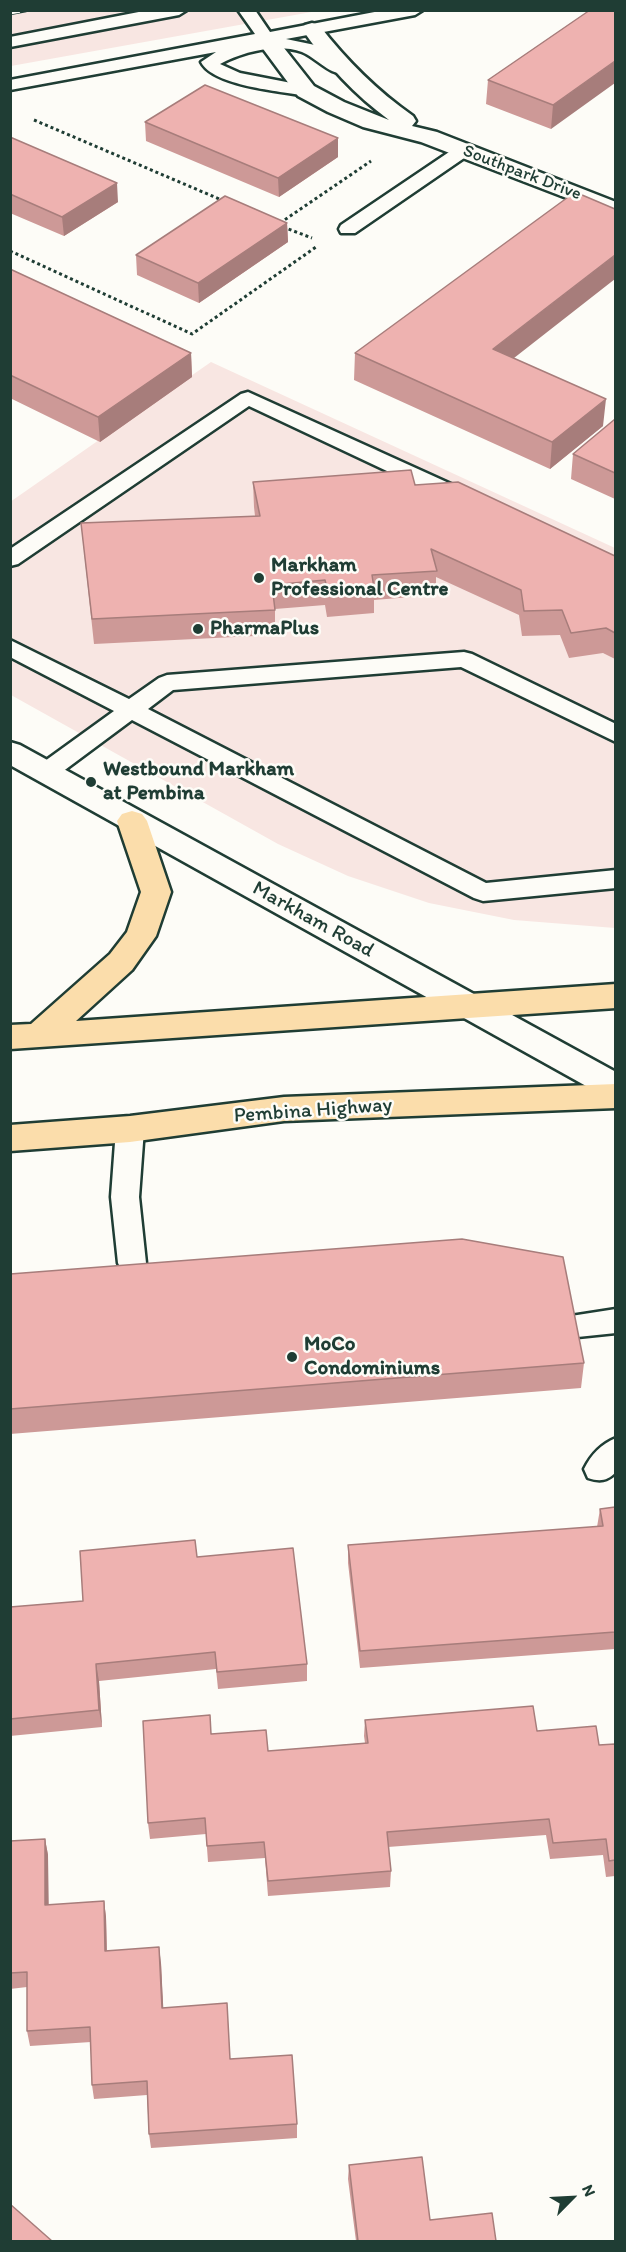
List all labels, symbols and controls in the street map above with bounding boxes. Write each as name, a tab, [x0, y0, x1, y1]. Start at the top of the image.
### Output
street label: Southpark Drive	[460, 141, 584, 205]
place label: Markham Professional Centre	[271, 553, 449, 603]
marker: Markham Professional Centre	[252, 571, 266, 585]
place label: PharmaPlus	[210, 616, 319, 642]
marker: PharmaPlus	[191, 622, 205, 636]
place label: Westbound Markham at Pembina	[103, 757, 294, 807]
marker: Westbound Markham at Pembina	[84, 775, 98, 789]
street label: Markham Road	[248, 876, 378, 964]
street label: Pembina Highway	[233, 1093, 393, 1129]
place label: MoCo Condominiums	[304, 1332, 440, 1382]
marker: MoCo Condominiums	[285, 1350, 299, 1364]
north arrow	[542, 2168, 602, 2228]
text: N	[578, 2182, 600, 2199]

